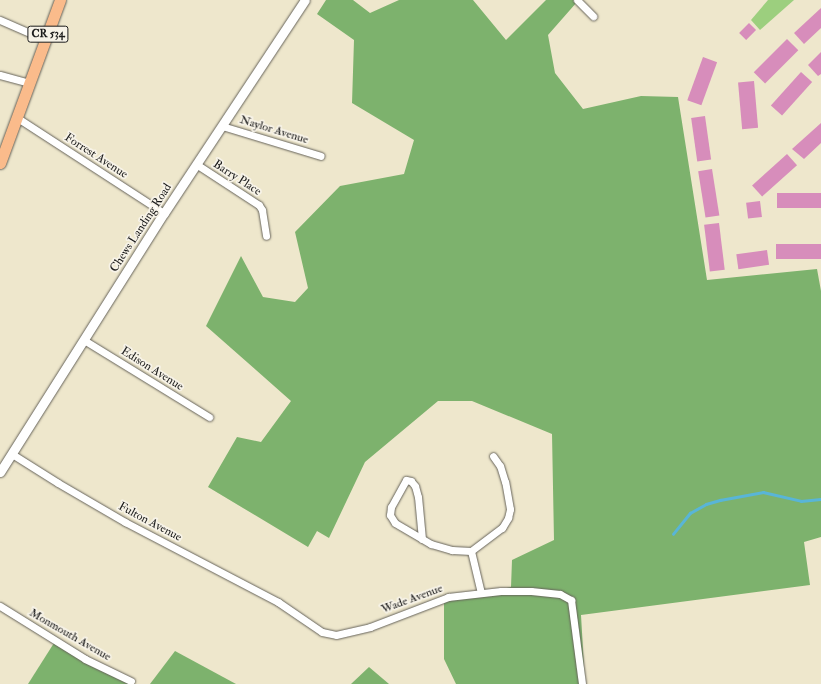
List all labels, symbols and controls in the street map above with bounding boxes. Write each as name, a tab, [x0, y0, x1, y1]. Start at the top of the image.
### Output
road number: CR 534	[27, 25, 69, 43]
street label: Naylor Avenue	[238, 113, 310, 147]
street label: Forrest Avenue	[62, 130, 130, 182]
street label: Barry Place	[210, 157, 264, 199]
street label: Chews Landing Road	[107, 181, 175, 275]
street label: Edison Avenue	[118, 344, 186, 394]
street label: Fulton Avenue	[116, 499, 184, 545]
street label: Wade Avenue	[379, 581, 445, 617]
street label: Monmouth Avenue	[27, 606, 113, 664]

